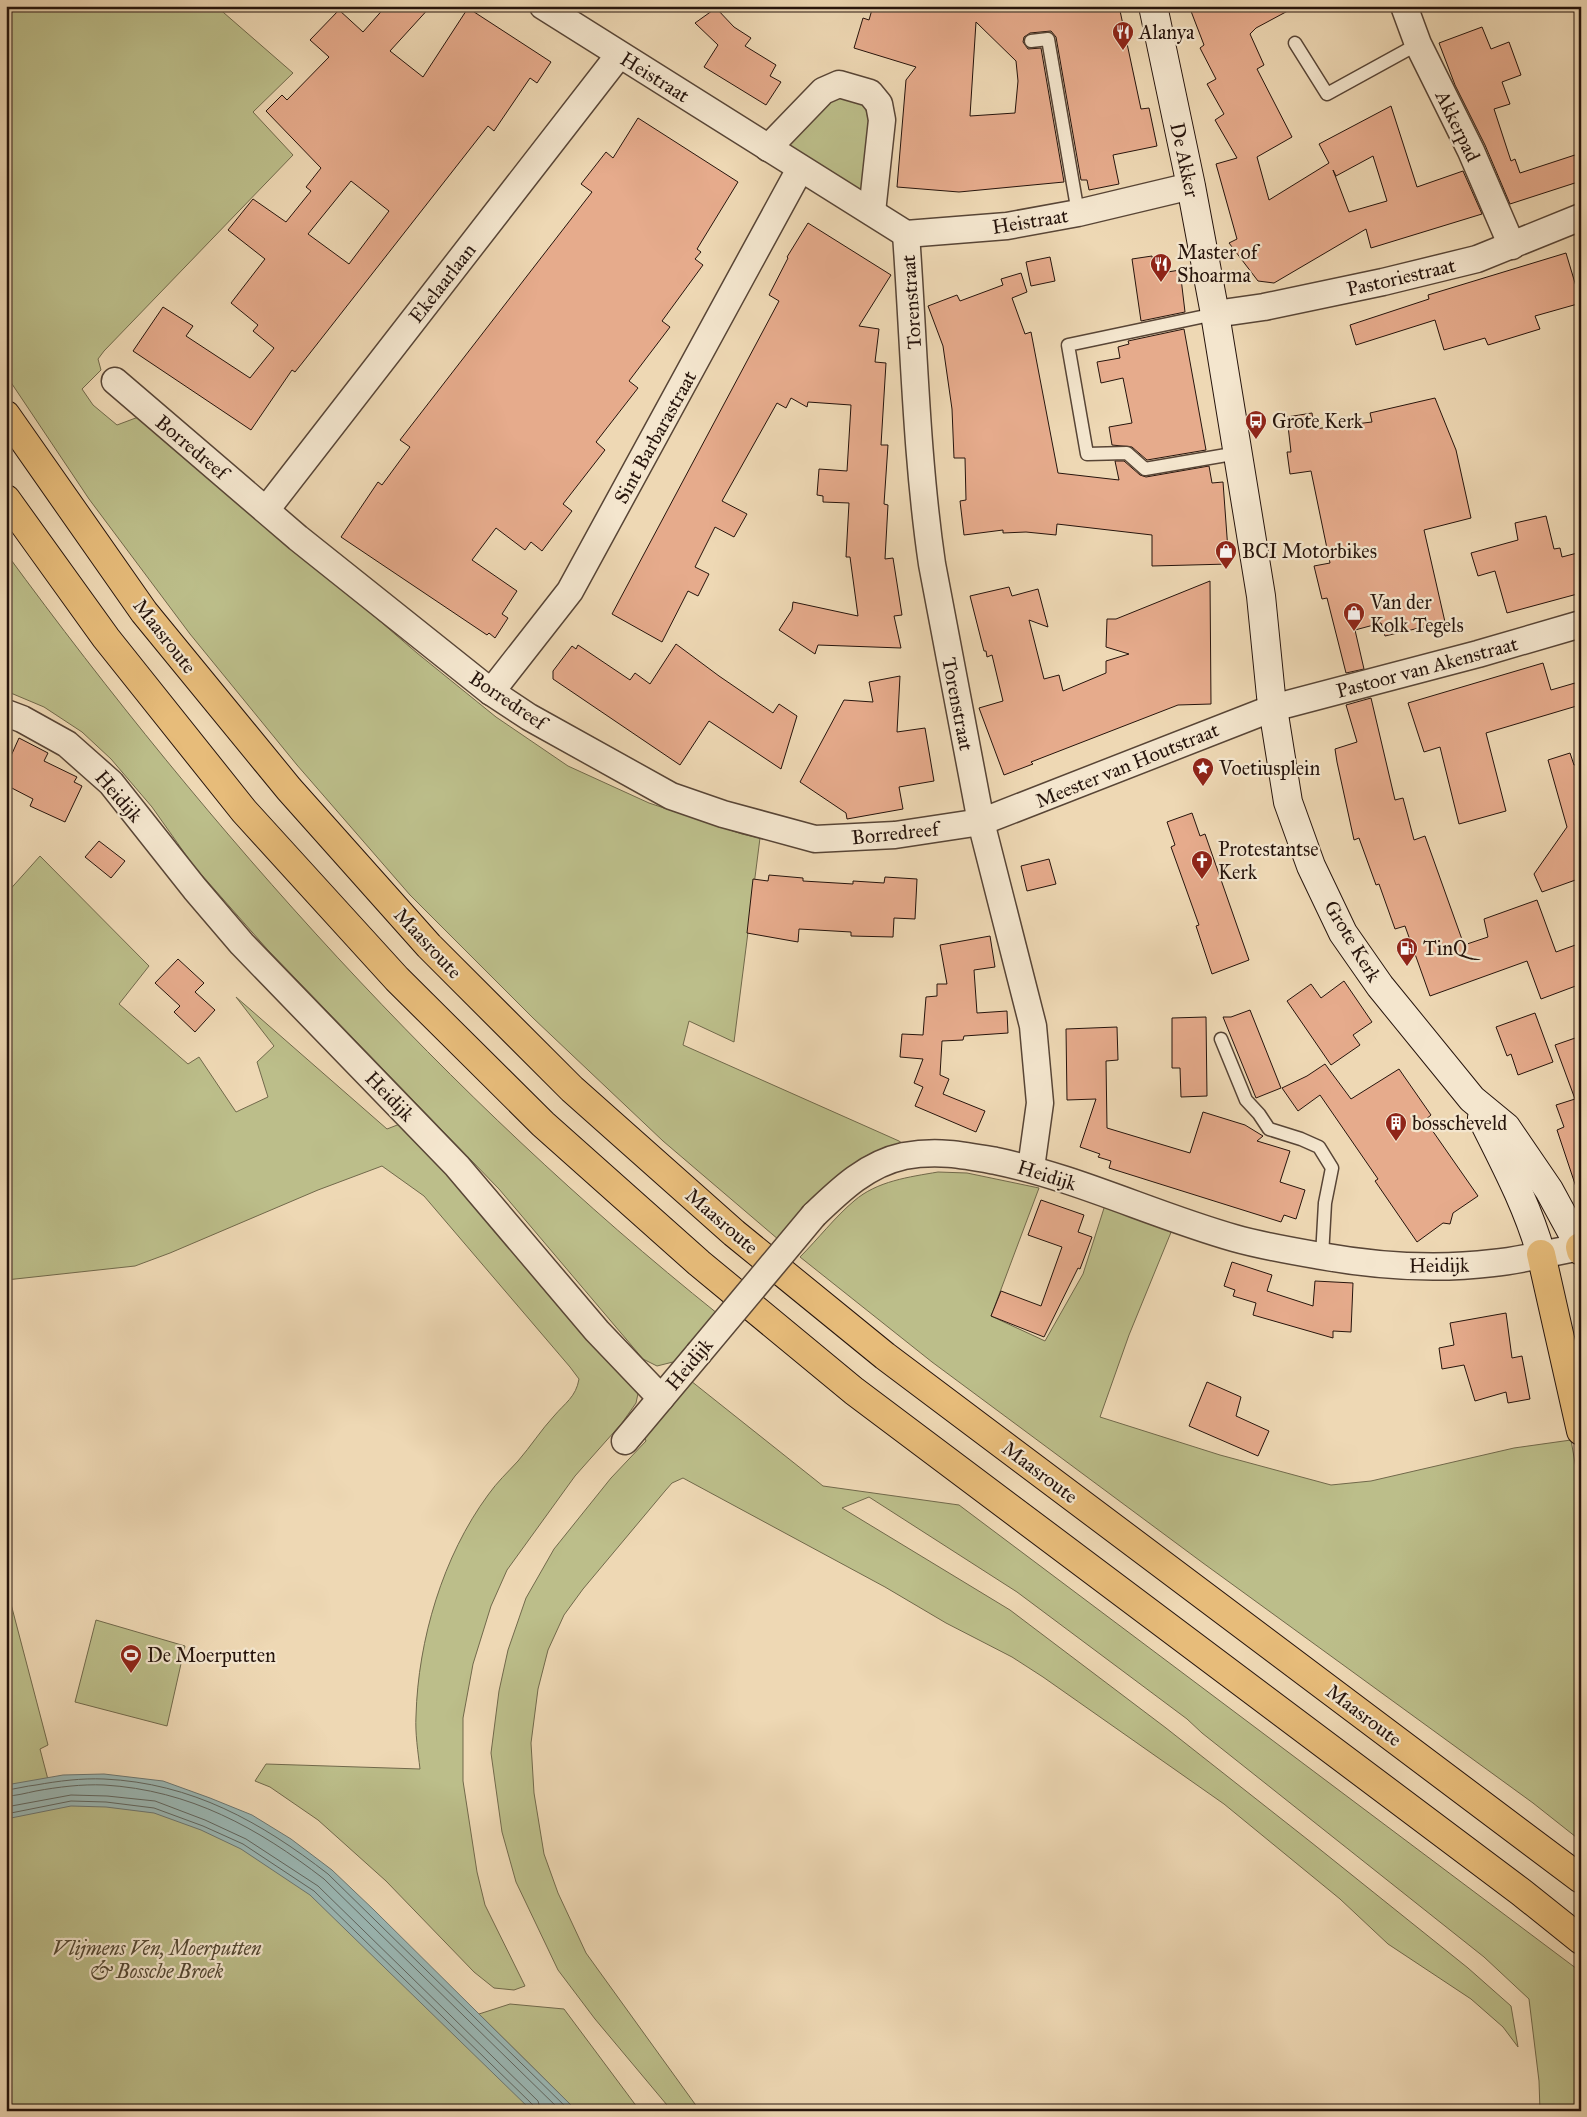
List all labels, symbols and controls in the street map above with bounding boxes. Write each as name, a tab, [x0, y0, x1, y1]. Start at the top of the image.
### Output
restaurant icon: Alanya	[1111, 20, 1135, 51]
place label: Alanya	[1138, 20, 1195, 44]
street label: Heistraat	[616, 46, 694, 108]
street label: Akkerpad	[1430, 86, 1485, 166]
street label: De Akker	[1165, 120, 1205, 200]
street label: Heistraat	[990, 203, 1070, 239]
street label: Ekelaarlaan	[403, 238, 481, 328]
place label: Master of Shoarma	[1177, 240, 1261, 287]
restaurant icon: Master of Shoarma	[1149, 252, 1173, 283]
street label: Pastoriestraat	[1344, 253, 1458, 301]
street label: Torenstraat	[896, 254, 926, 350]
street label: Sint Barbarastraat	[609, 366, 701, 508]
bus stop icon: Grote Kerk	[1244, 409, 1268, 440]
place label: Grote Kerk	[1272, 409, 1364, 433]
street label: Borredreef	[151, 410, 236, 486]
shop icon: BCI Motorbikes	[1214, 539, 1238, 570]
place label: BCI Motorbikes	[1242, 539, 1377, 563]
place label: Van der Kolk Tegels	[1369, 590, 1464, 638]
street label: Maasroute	[128, 594, 202, 678]
shop icon: Van der Kolk Tegels	[1342, 601, 1366, 632]
street label: Pastoor van Akenstraat	[1334, 631, 1520, 703]
street label: Torenstraat	[937, 655, 979, 753]
street label: Borredreef	[465, 666, 554, 736]
street label: Meester van Houtstraat	[1032, 717, 1222, 813]
place icon: Voetiusplein	[1191, 756, 1215, 787]
place label: Voetiusplein	[1218, 756, 1321, 780]
street label: Heidijk	[90, 765, 148, 827]
street label: Borredreef	[850, 816, 943, 850]
place label: Protestantse Kerk	[1218, 837, 1319, 884]
church icon: Protestantse Kerk	[1190, 849, 1214, 880]
street label: Grote Kerk	[1319, 896, 1387, 987]
street label: Maasroute	[389, 902, 467, 984]
fuel station icon: TinQ	[1395, 936, 1419, 967]
place label: TinQ	[1423, 936, 1481, 960]
street label: Heidijk	[360, 1066, 420, 1127]
building icon: bosscheveld	[1384, 1111, 1408, 1142]
place label: bosscheveld	[1412, 1111, 1507, 1135]
street label: Heidijk	[1015, 1155, 1080, 1196]
street label: Maasroute	[681, 1183, 763, 1259]
street label: Heidijk	[1409, 1252, 1470, 1278]
street label: Heidijk	[660, 1333, 718, 1395]
street label: Maasroute	[997, 1436, 1083, 1508]
sports icon: De Moerputten	[119, 1643, 143, 1674]
place label: De Moerputten	[147, 1643, 276, 1667]
street label: Maasroute	[1321, 1679, 1407, 1751]
park label: Vlijmens Ven, Moerputten & Bossche Broek	[53, 1936, 262, 1983]

